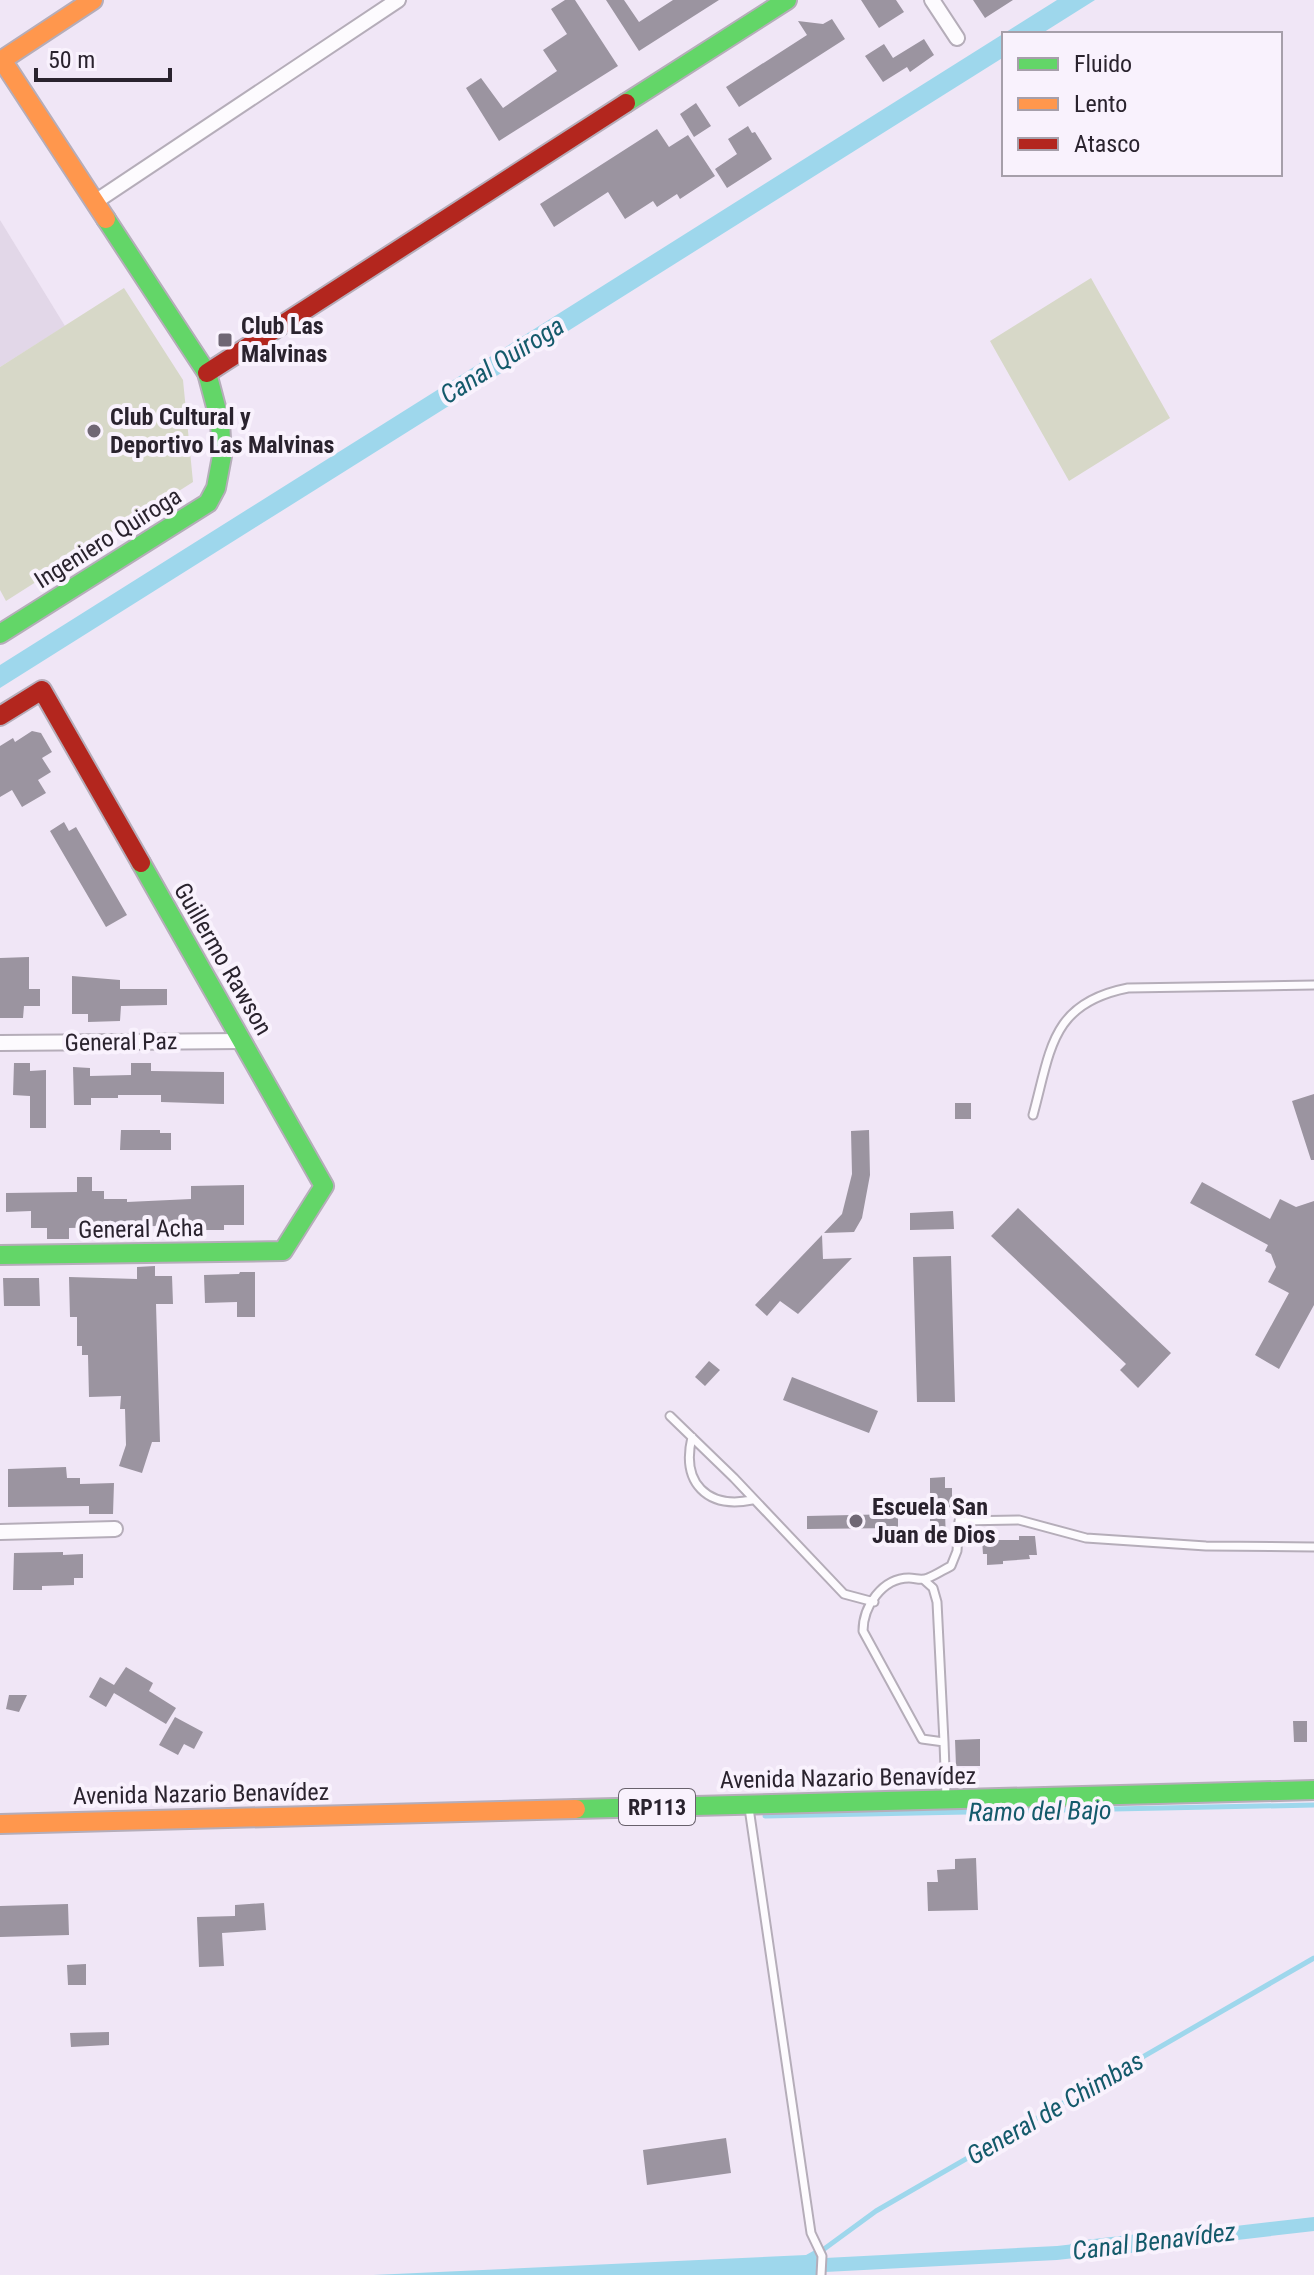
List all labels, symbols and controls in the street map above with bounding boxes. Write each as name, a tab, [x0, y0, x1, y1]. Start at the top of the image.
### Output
scale bar	[36, 32, 170, 82]
legend	[1002, 32, 1282, 176]
text: 50 m	[48, 46, 95, 74]
text: Fluido	[1074, 50, 1132, 78]
text: Lento	[1074, 90, 1127, 118]
text: Atasco	[1074, 130, 1140, 158]
water label: Canal Quiroga	[435, 310, 569, 410]
place label: Club Las Malvinas	[241, 312, 327, 368]
marker: Club Las Malvinas	[216, 331, 234, 349]
place label: Club Cultural y Deportivo Las Malvinas	[110, 403, 335, 459]
marker: Club Cultural y Deportivo Las Malvinas	[85, 422, 103, 440]
street label: Ingeniero Quiroga	[29, 482, 187, 594]
street label: Guillermo Rawson	[168, 878, 278, 1040]
street label: General Paz	[64, 1027, 178, 1057]
street label: General Acha	[78, 1214, 204, 1244]
place label: Escuela San Juan de Dios	[872, 1493, 996, 1549]
marker: Escuela San Juan de Dios	[847, 1512, 865, 1530]
street label: Avenida Nazario Benavídez	[720, 1762, 976, 1794]
street label: Avenida Nazario Benavídez	[73, 1778, 329, 1810]
road number: RP113	[619, 1789, 695, 1825]
water label: Ramo del Bajo	[968, 1795, 1112, 1827]
water label: General de Chimbas	[961, 2045, 1149, 2171]
water label: Canal Benavídez	[1071, 2216, 1237, 2266]

